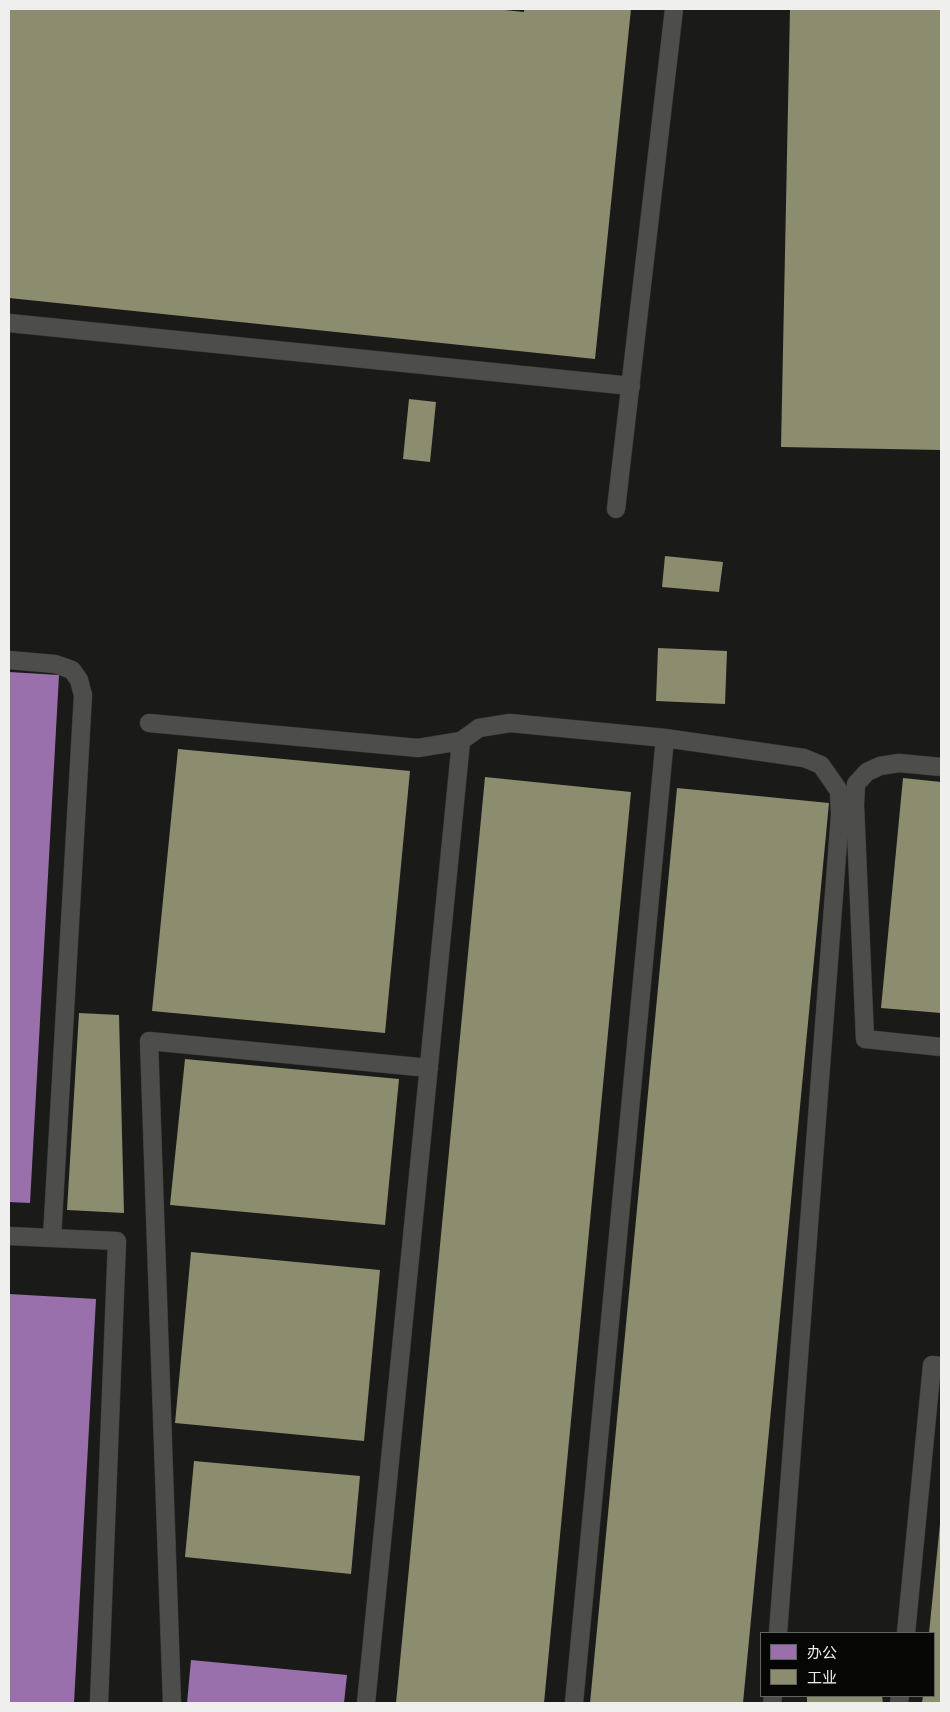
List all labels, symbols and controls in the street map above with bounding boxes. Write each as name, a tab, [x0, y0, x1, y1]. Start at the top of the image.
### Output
legend	[760, 1632, 935, 1697]
text: 办公	[807, 1642, 837, 1662]
text: 工业	[807, 1667, 837, 1687]

